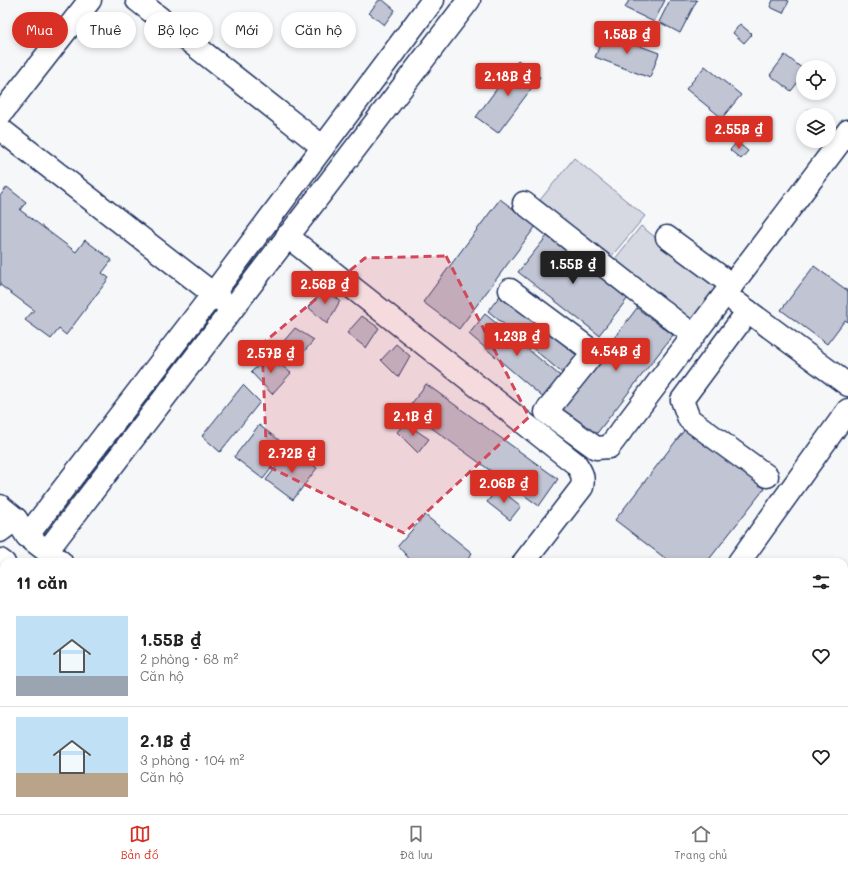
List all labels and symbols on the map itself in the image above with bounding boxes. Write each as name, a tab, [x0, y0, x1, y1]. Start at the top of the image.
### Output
pin: 1.58B ₫	[590, 21, 664, 55]
pin: 2.18B ₫	[471, 63, 545, 97]
pin: 2.55B ₫	[702, 116, 776, 150]
pin: 1.55B ₫	[536, 251, 610, 285]
pin: 2.56B ₫	[288, 271, 362, 305]
pin: 1.23B ₫	[480, 323, 554, 357]
pin: 4.54B ₫	[579, 338, 653, 372]
pin: 2.57B ₫	[234, 340, 308, 374]
pin: 2.1B ₫	[380, 403, 446, 437]
pin: 2.72B ₫	[255, 440, 329, 474]
pin: 2.06B ₫	[467, 470, 541, 504]

